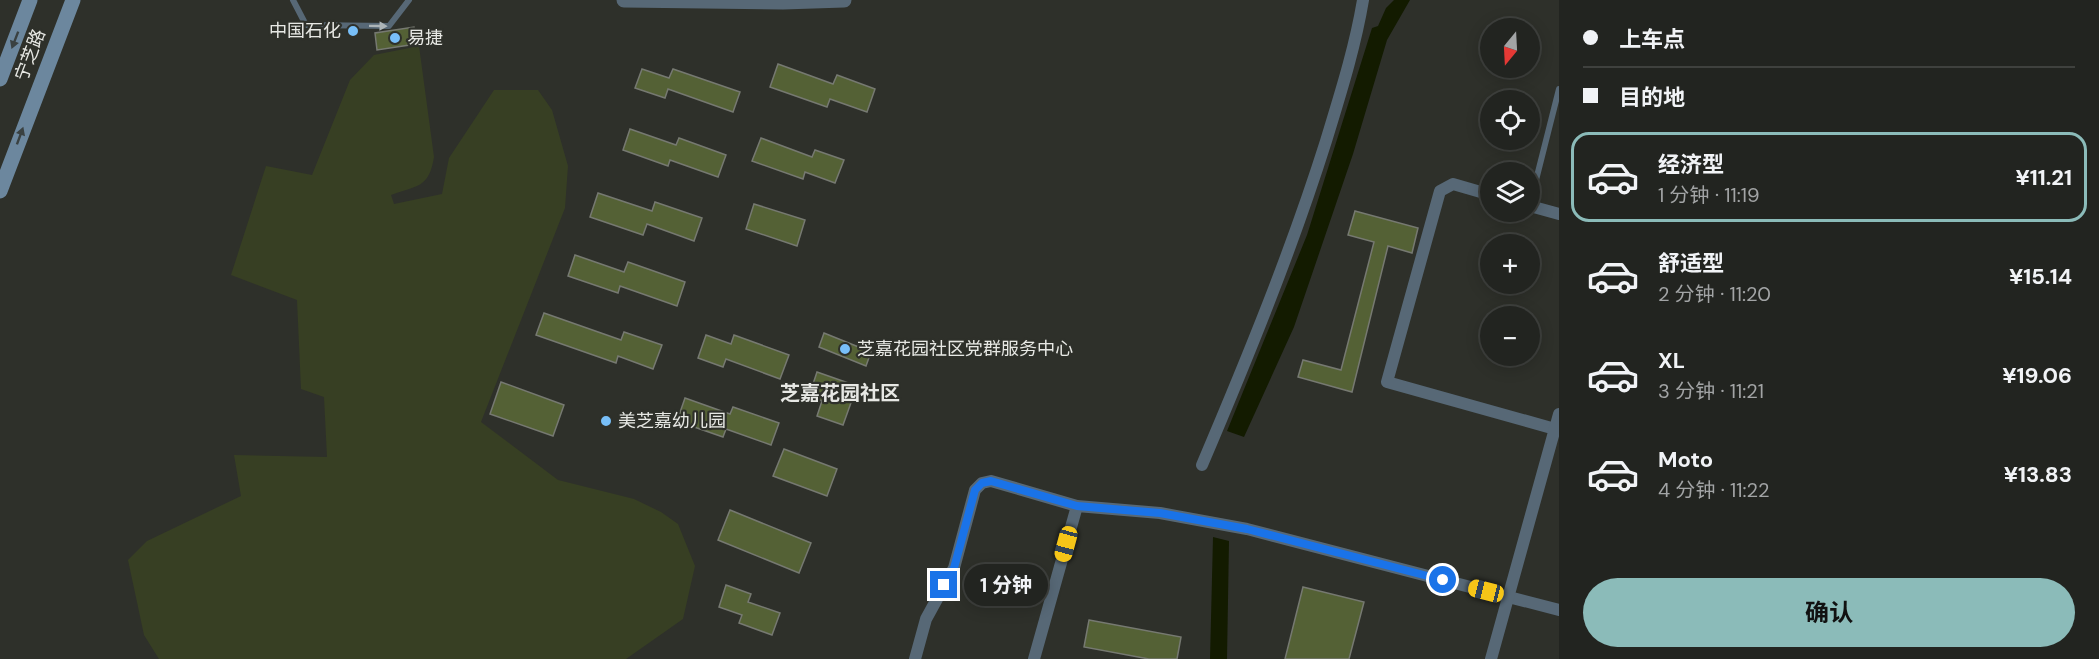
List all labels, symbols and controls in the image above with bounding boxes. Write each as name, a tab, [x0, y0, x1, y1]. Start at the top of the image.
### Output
north arrow	[1480, 18, 1540, 78]
map controls	[1480, 18, 1540, 366]
place label: 中国石化	[269, 19, 341, 43]
one-way arrow	[368, 21, 387, 31]
marker: 中国石化	[346, 24, 360, 38]
street label: 宁芝路	[9, 25, 51, 85]
text: 上车点	[1619, 25, 1685, 54]
place label: 易捷	[407, 26, 443, 50]
one-way arrow	[10, 31, 20, 49]
marker: 易捷	[388, 31, 402, 45]
text: 目的地	[1619, 83, 1685, 112]
button: locate	[1480, 90, 1540, 150]
one-way arrow	[16, 127, 26, 145]
icon: car	[1586, 150, 1640, 204]
text: 经济型	[1658, 150, 1724, 179]
button: layers	[1480, 162, 1540, 222]
text: ¥11.21	[2015, 163, 2072, 192]
text: 1 分钟 · 11:19	[1658, 182, 1759, 208]
button: +	[1480, 234, 1540, 294]
icon: car	[1586, 249, 1640, 303]
text: 舒适型	[1658, 249, 1724, 278]
text: ¥15.14	[2009, 262, 2072, 291]
text: 2 分钟 · 11:20	[1658, 281, 1771, 307]
button: −	[1480, 306, 1540, 366]
place label: 芝嘉花园社区党群服务中心	[857, 337, 1073, 361]
marker: 芝嘉花园社区党群服务中心	[838, 342, 852, 356]
text: XL	[1658, 346, 1685, 375]
icon: car	[1586, 348, 1640, 402]
text: ¥19.06	[2002, 361, 2072, 390]
text: 3 分钟 · 11:21	[1658, 378, 1764, 404]
district label: 芝嘉花园社区	[780, 380, 900, 406]
place label: 美芝嘉幼儿园	[618, 409, 726, 433]
marker: 美芝嘉幼儿园	[599, 414, 613, 428]
text: Moto	[1658, 445, 1713, 474]
icon: car	[1586, 447, 1640, 501]
text: ¥13.83	[2004, 460, 2072, 489]
text: 4 分钟 · 11:22	[1658, 477, 1770, 503]
car	[1053, 524, 1079, 564]
callout: 1 分钟	[965, 564, 1049, 606]
route start	[1429, 566, 1456, 593]
route end	[930, 571, 957, 598]
text: 1 分钟	[980, 572, 1032, 598]
car	[1466, 578, 1506, 604]
button: 确认	[1583, 578, 2075, 647]

